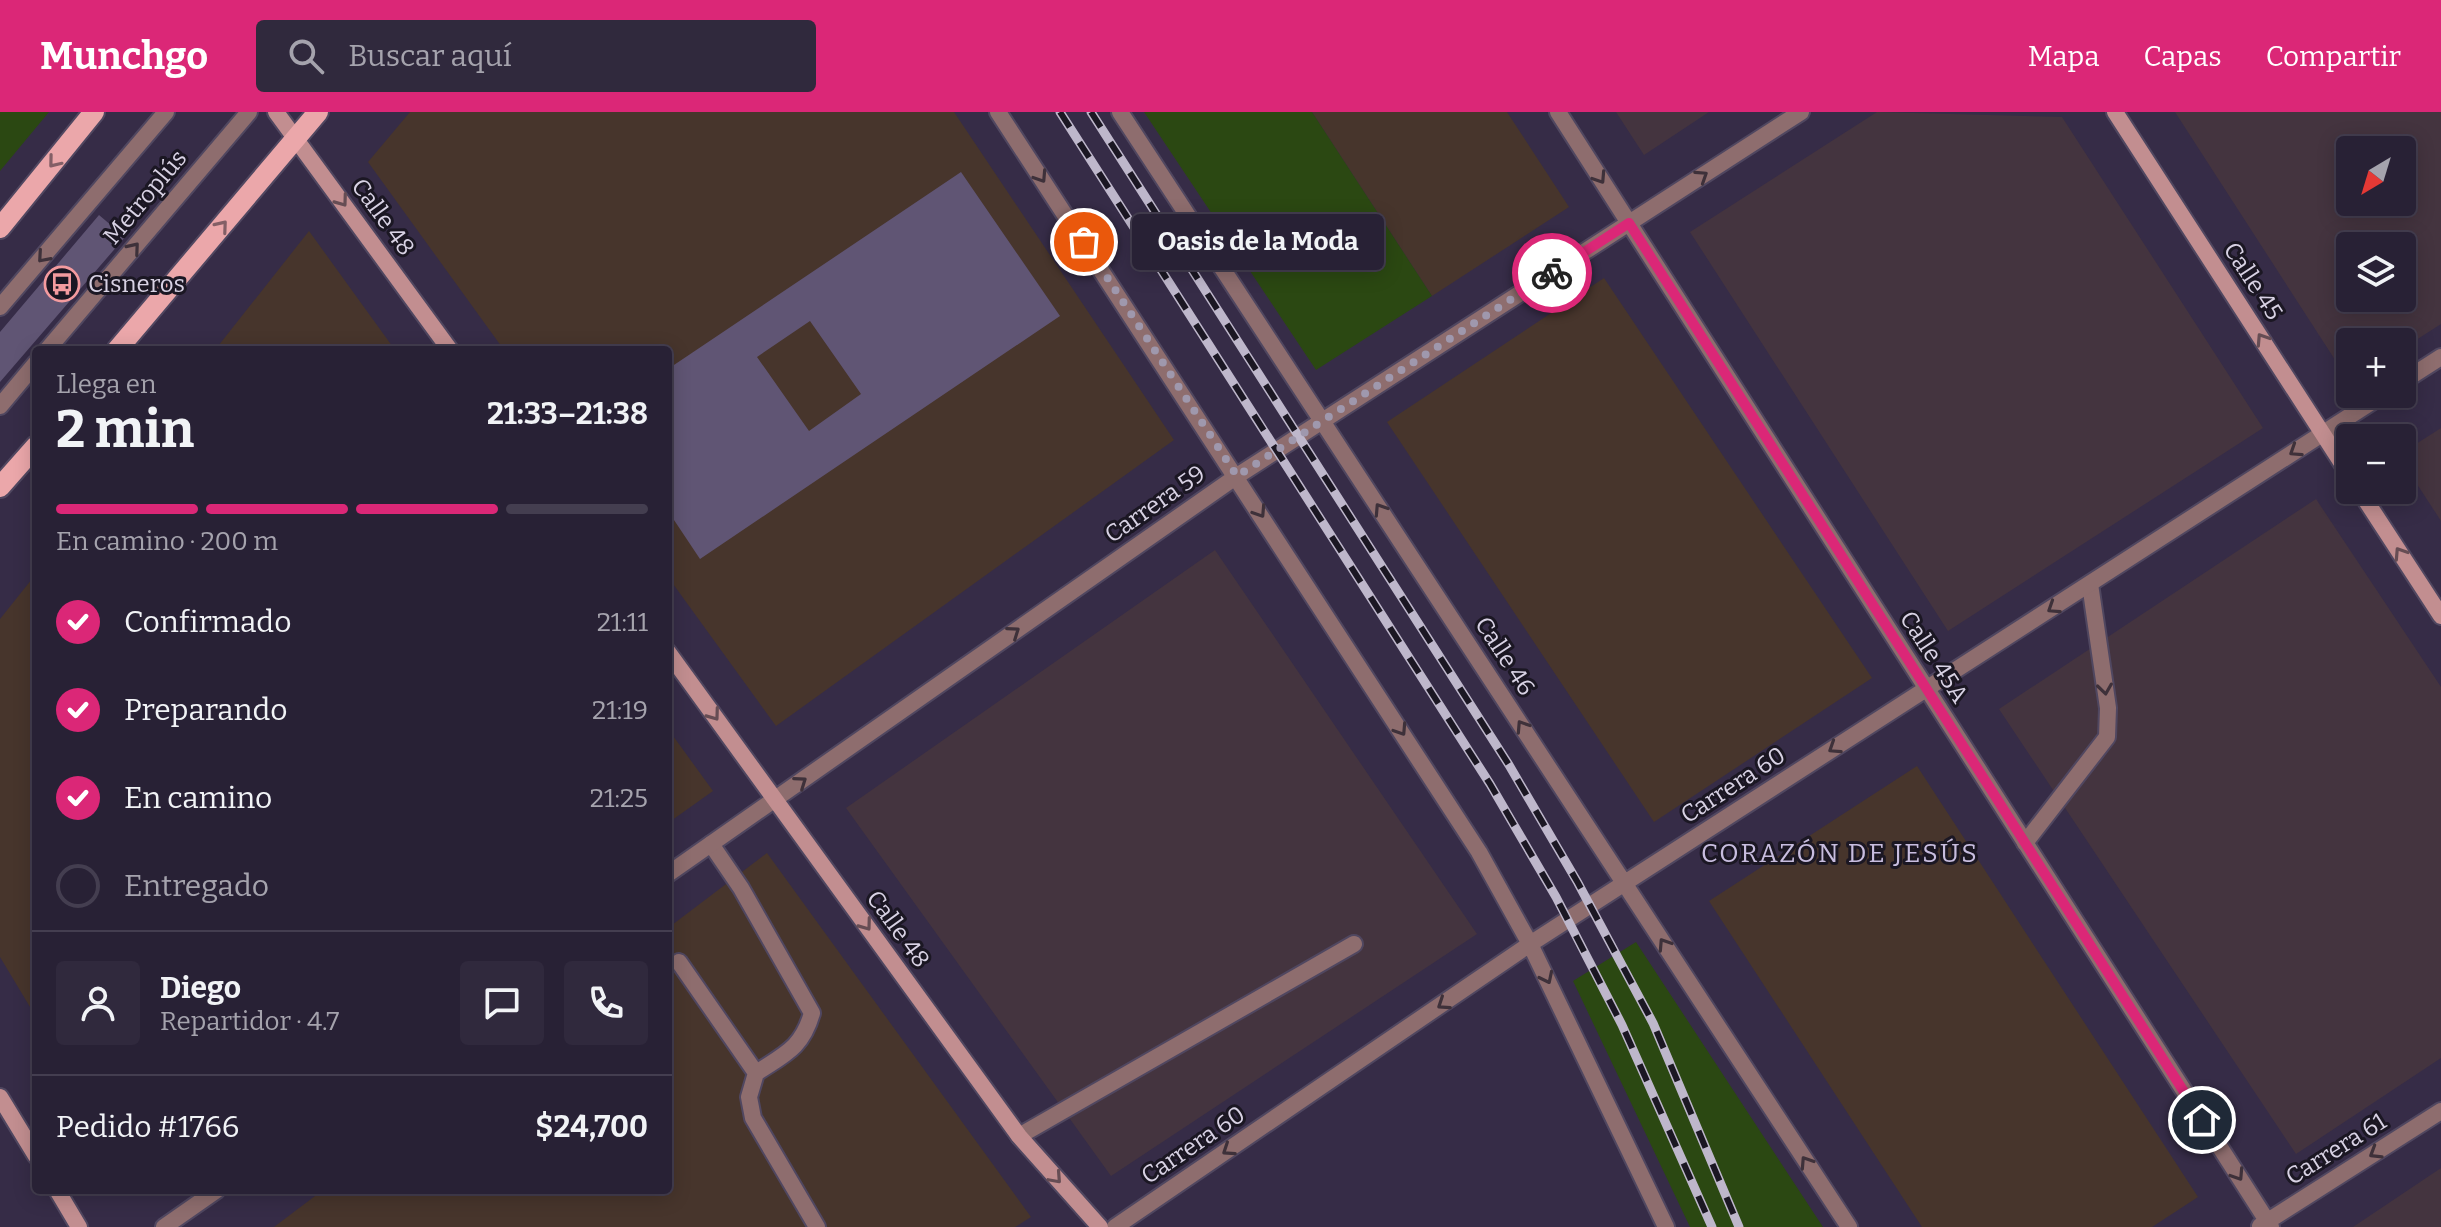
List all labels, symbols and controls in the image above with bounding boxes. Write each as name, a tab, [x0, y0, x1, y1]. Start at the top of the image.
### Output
search box	[256, 20, 816, 92]
text: Munchgo	[40, 33, 208, 79]
icon: search	[284, 34, 328, 78]
text: Buscar aquí	[348, 38, 512, 74]
text: Mapa	[2028, 40, 2099, 73]
text: Capas	[2143, 40, 2222, 73]
text: Compartir	[2266, 40, 2401, 73]
north arrow	[2336, 136, 2416, 216]
map controls	[2336, 136, 2416, 504]
street label: Metroplús	[98, 144, 192, 250]
one-way arrow	[49, 153, 64, 167]
one-way arrow	[1031, 169, 1046, 183]
one-way arrow	[1590, 169, 1605, 183]
one-way arrow	[1694, 170, 1708, 185]
street label: Calle 48	[346, 173, 420, 261]
one-way arrow	[332, 192, 347, 207]
pin	[1050, 208, 1118, 276]
callout: Oasis de la Moda	[1132, 214, 1384, 270]
icon: bag	[1062, 220, 1106, 264]
one-way arrow	[212, 221, 227, 236]
text: Oasis de la Moda	[1157, 226, 1359, 257]
button: layers	[2336, 232, 2416, 312]
courier	[1512, 233, 1592, 313]
street label: Calle 45	[2218, 237, 2288, 325]
one-way arrow	[124, 243, 139, 257]
one-way arrow	[39, 248, 53, 263]
icon: bike	[1530, 251, 1574, 295]
bus stop icon: Cisneros	[43, 265, 81, 303]
place label: Cisneros	[88, 270, 185, 298]
button: +	[2336, 328, 2416, 408]
one-way arrow	[2257, 334, 2272, 348]
text: Llega en	[56, 369, 156, 400]
text: 21:33–21:38	[487, 396, 648, 432]
text: 2 min	[56, 398, 194, 461]
button: −	[2336, 424, 2416, 504]
one-way arrow	[2289, 442, 2304, 457]
street label: Carrera 59	[1099, 459, 1211, 549]
one-way arrow	[1250, 503, 1265, 518]
one-way arrow	[1374, 503, 1389, 517]
text: En camino · 200 m	[56, 526, 278, 557]
one-way arrow	[2395, 547, 2410, 562]
one-way arrow	[2047, 598, 2062, 613]
icon: check	[56, 600, 100, 644]
text: Confirmado	[124, 604, 291, 640]
street label: Calle 45A	[1894, 606, 1974, 708]
text: 21:11	[597, 607, 648, 638]
street label: Calle 46	[1469, 611, 1541, 701]
one-way arrow	[1005, 627, 1019, 642]
one-way arrow	[2096, 682, 2113, 696]
icon: check	[56, 688, 100, 732]
text: Preparando	[124, 692, 288, 728]
text: 21:19	[592, 695, 648, 726]
one-way arrow	[704, 706, 719, 720]
one-way arrow	[1516, 721, 1531, 735]
one-way arrow	[1391, 722, 1406, 736]
one-way arrow	[1829, 739, 1843, 754]
street label: Carrera 60	[1676, 741, 1790, 829]
icon: check	[56, 776, 100, 820]
one-way arrow	[792, 777, 806, 791]
text: En camino	[124, 780, 272, 816]
text: 21:25	[590, 783, 648, 814]
district label: CORAZÓN DE JESÚS	[1701, 838, 1979, 869]
text: Entregado	[124, 868, 269, 904]
street label: Calle 48	[861, 885, 935, 973]
one-way arrow	[856, 917, 871, 931]
one-way arrow	[1659, 938, 1674, 953]
button: person	[56, 961, 140, 1045]
button: chat	[460, 961, 544, 1045]
button: phone	[564, 961, 648, 1045]
text: Diego	[160, 970, 241, 1006]
one-way arrow	[1537, 970, 1553, 985]
one-way arrow	[1437, 994, 1451, 1009]
text: Repartidor · 4.7	[160, 1006, 339, 1037]
pin	[2168, 1086, 2236, 1154]
icon: home	[2180, 1098, 2224, 1142]
street label: Carrera 60	[1136, 1100, 1250, 1190]
street label: Carrera 61	[2281, 1107, 2392, 1191]
text: Pedido #1766	[56, 1109, 239, 1145]
text: $24,700	[535, 1109, 648, 1145]
one-way arrow	[1222, 1140, 1236, 1155]
one-way arrow	[2369, 1143, 2384, 1158]
one-way arrow	[1801, 1156, 1816, 1170]
one-way arrow	[2228, 1166, 2243, 1181]
one-way arrow	[1046, 1168, 1061, 1183]

